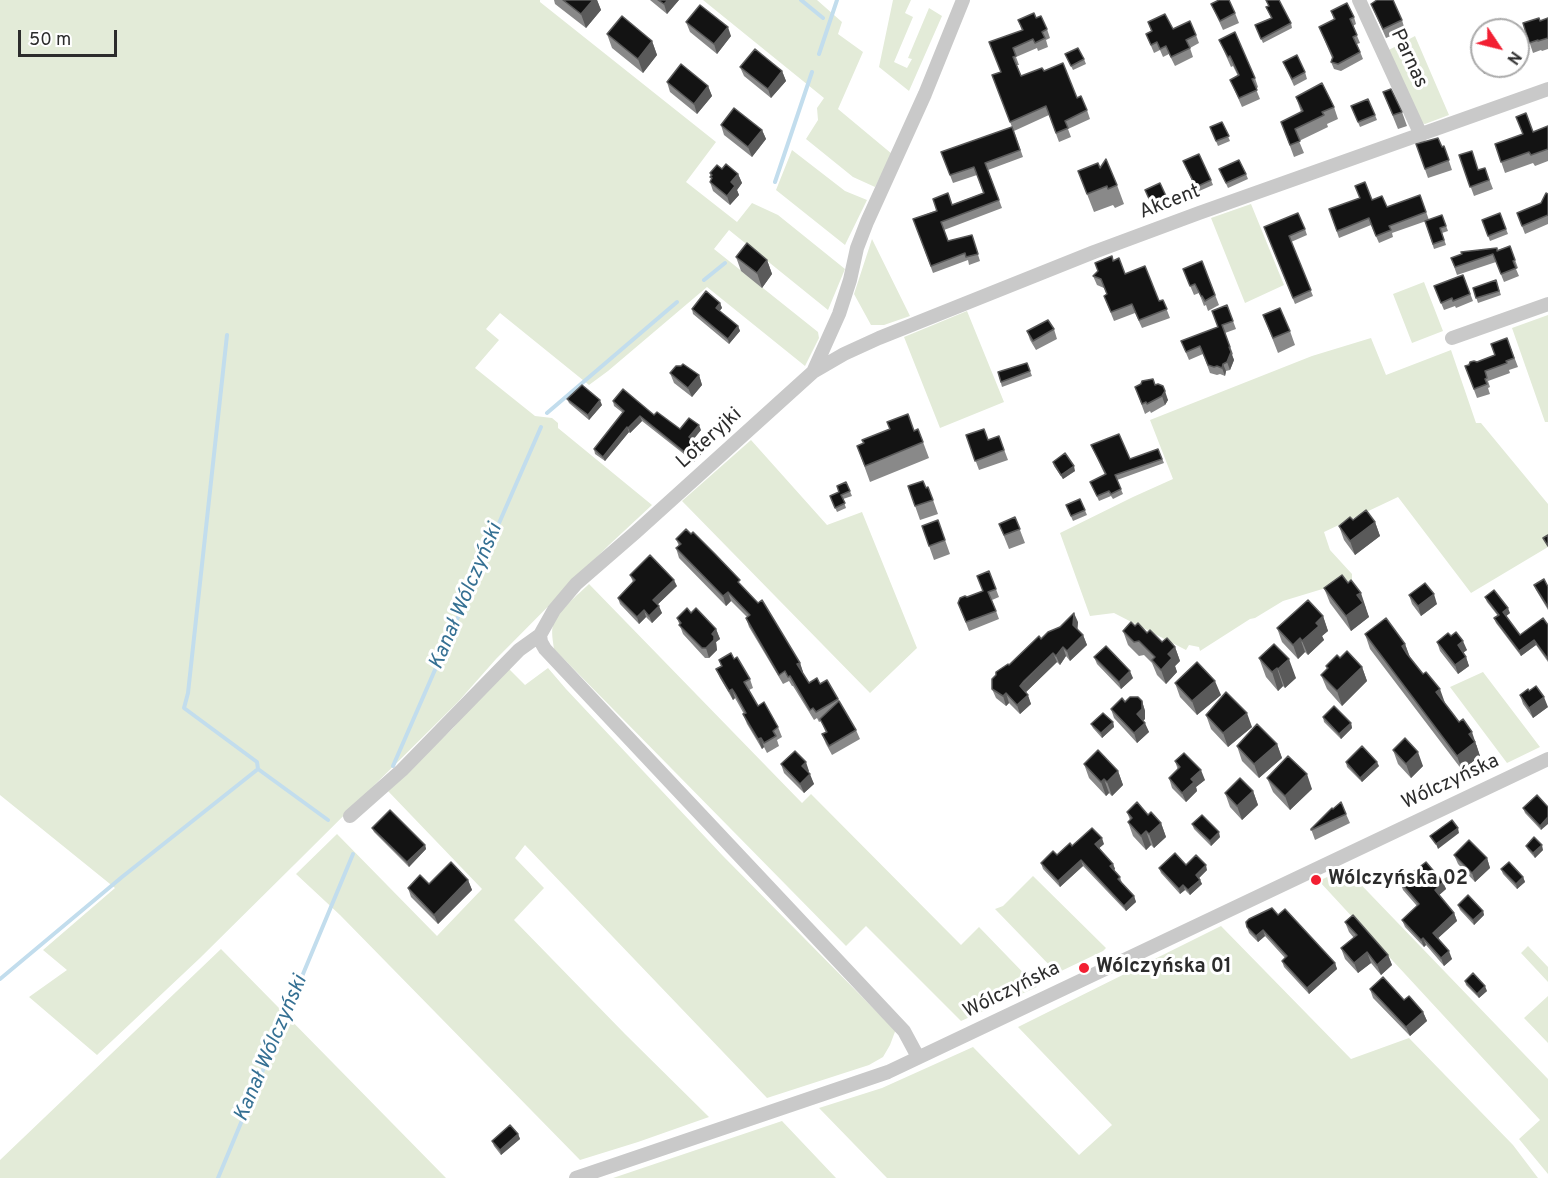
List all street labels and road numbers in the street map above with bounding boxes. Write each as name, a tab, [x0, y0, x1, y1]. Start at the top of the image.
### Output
street label: Parnas	[1384, 26, 1432, 92]
street label: Akcent	[1136, 180, 1204, 226]
street label: Loteryjki	[672, 403, 748, 475]
street label: Wólczyńska	[1399, 750, 1503, 816]
street label: Wólczyńska	[960, 957, 1064, 1025]

